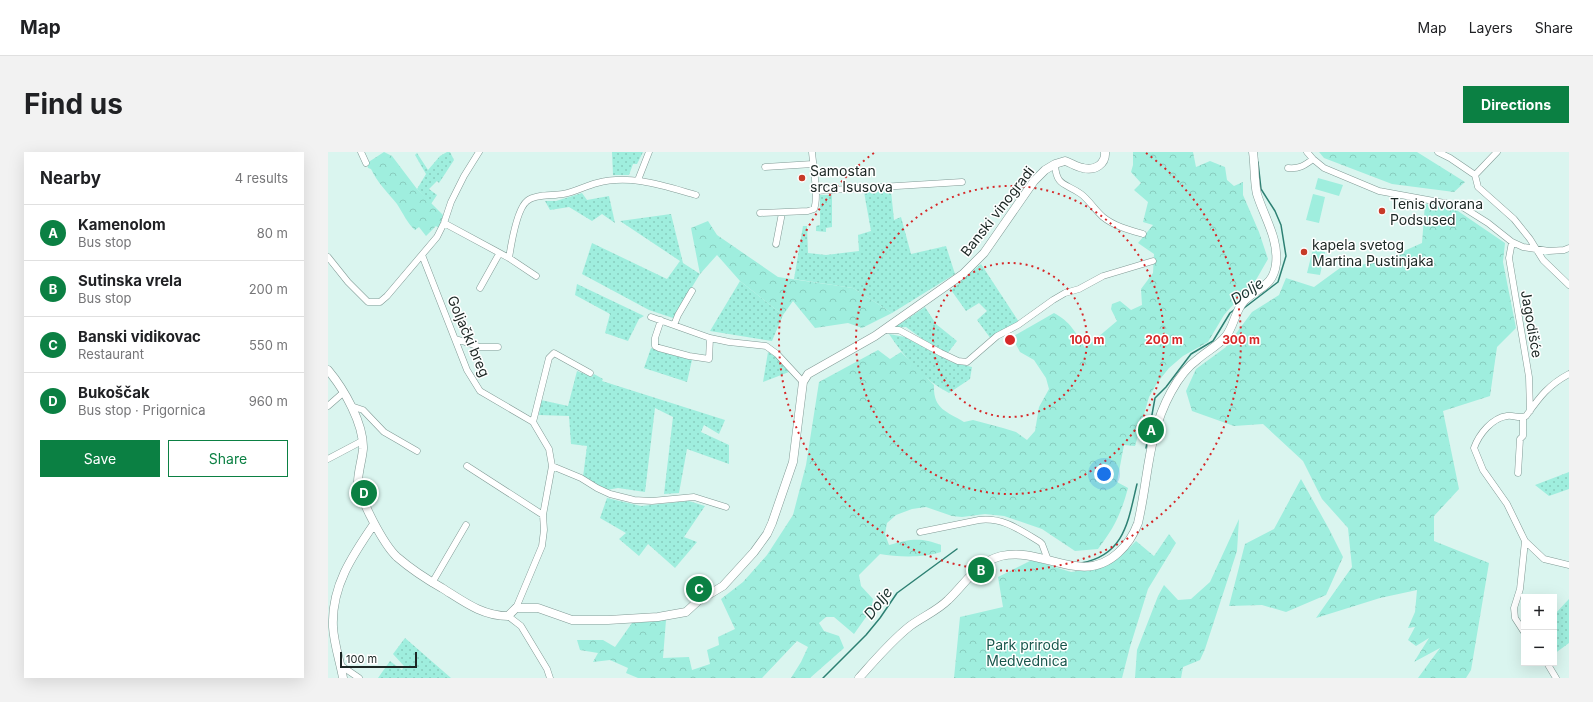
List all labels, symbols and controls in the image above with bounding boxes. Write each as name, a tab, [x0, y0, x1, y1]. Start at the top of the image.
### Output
text: Map	[20, 16, 61, 39]
text: Map	[1418, 19, 1447, 36]
text: Layers	[1469, 19, 1513, 36]
text: Share	[1535, 19, 1573, 36]
button: Directions	[1463, 86, 1569, 123]
text: Find us	[24, 87, 123, 121]
place label: Samostan srca Isusova	[810, 162, 893, 195]
street label: Banski vinogradi	[957, 163, 1037, 259]
text: Nearby	[40, 168, 101, 188]
text: 4 results	[235, 170, 288, 186]
marker: Samostan srca Isusova	[797, 173, 807, 183]
place label: Tenis dvorana Podsused	[1390, 195, 1483, 228]
marker: Tenis dvorana Podsused	[1377, 206, 1387, 216]
text: Kamenolom	[78, 215, 166, 234]
text: A	[48, 225, 58, 241]
text: 80 m	[257, 225, 288, 241]
text: Bus stop	[78, 234, 131, 250]
place label: kapela svetog Martina Pustinjaka	[1312, 236, 1434, 269]
marker: kapela svetog Martina Pustinjaka	[1299, 247, 1309, 257]
text: Sutinska vrela	[78, 271, 182, 290]
water label: Dolje	[1227, 273, 1267, 309]
text: B	[49, 281, 57, 297]
text: 200 m	[249, 281, 288, 297]
street label: Jagodišće	[1518, 289, 1546, 359]
text: Bus stop	[78, 290, 131, 306]
street label: Goljački breg	[444, 293, 494, 379]
text: Banski vidikovac	[78, 327, 201, 346]
text: 100 m	[1069, 332, 1105, 347]
text: 200 m	[1145, 332, 1183, 347]
text: 300 m	[1222, 332, 1260, 347]
centre of rings	[1003, 333, 1017, 347]
text: C	[48, 337, 58, 353]
text: 550 m	[249, 337, 288, 353]
text: Restaurant	[78, 346, 144, 362]
text: Bukoščak	[78, 383, 150, 402]
text: D	[48, 393, 58, 409]
text: 960 m	[249, 393, 288, 409]
text: Bus stop · Prigornica	[78, 402, 206, 418]
pin: A	[1138, 415, 1164, 445]
button: Save	[40, 440, 160, 477]
button: Share	[168, 440, 288, 477]
your location	[1094, 464, 1114, 484]
pin: D	[351, 478, 377, 508]
pin: B	[968, 555, 994, 585]
pin: C	[686, 574, 712, 604]
water label: Dolje	[860, 583, 896, 623]
map controls	[1521, 594, 1557, 666]
button: +	[1521, 594, 1557, 630]
button: −	[1521, 630, 1557, 666]
park label: Park prirode Medvednica	[986, 636, 1068, 669]
scale bar	[340, 650, 417, 669]
text: 100 m	[346, 652, 377, 666]

